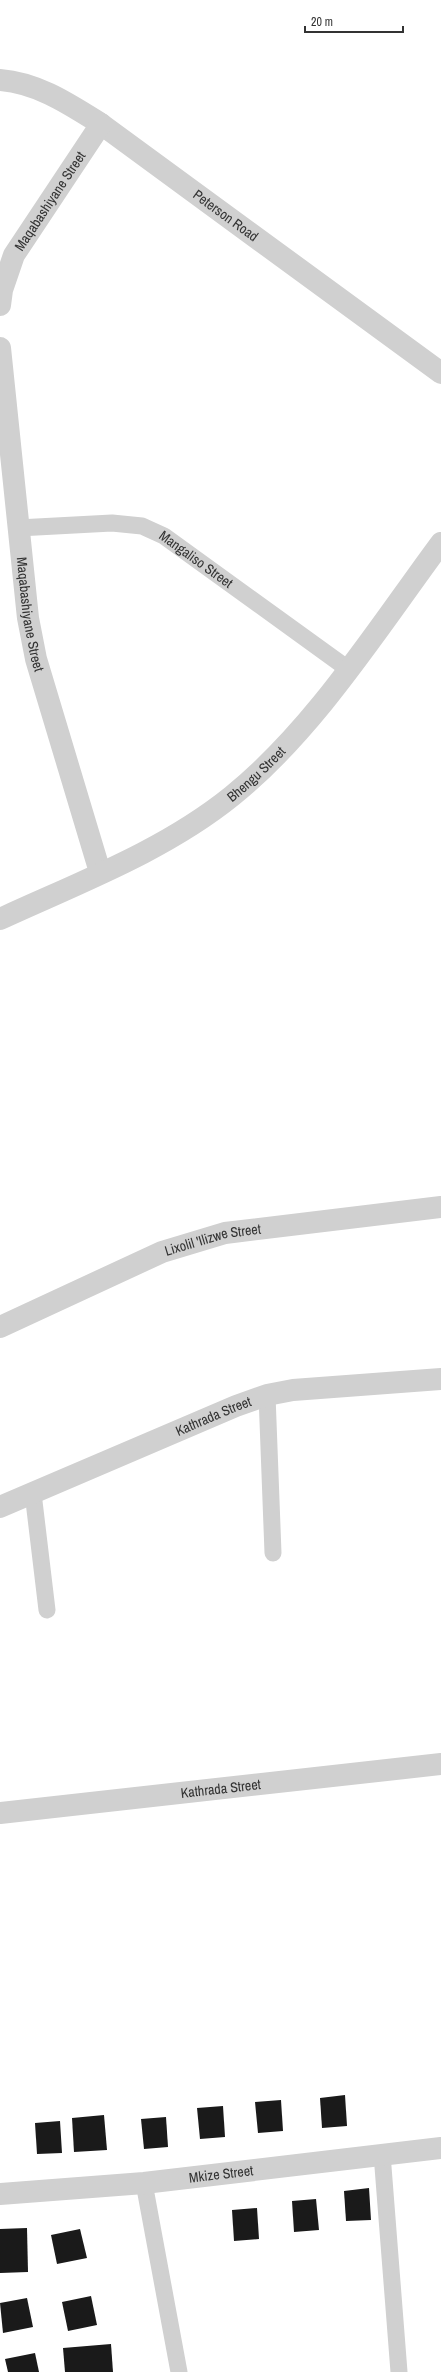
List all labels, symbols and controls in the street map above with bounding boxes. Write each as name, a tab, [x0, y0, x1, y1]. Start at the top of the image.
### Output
scale bar	[305, 8, 403, 34]
text: 20 m	[311, 14, 333, 30]
street label: Maqabashiyane Street	[10, 148, 89, 254]
street label: Peterson Road	[190, 185, 262, 245]
street label: Mangaliso Street	[156, 526, 237, 592]
street label: Maqabashiyane Street	[13, 556, 48, 674]
street label: Bhengu Street	[223, 743, 289, 806]
street label: Lixolil 'Ilizwe Street	[162, 1220, 262, 1260]
street label: Kathrada Street	[173, 1392, 254, 1440]
street label: Kathrada Street	[180, 1775, 262, 1802]
street label: Mkize Street	[188, 2161, 254, 2187]

